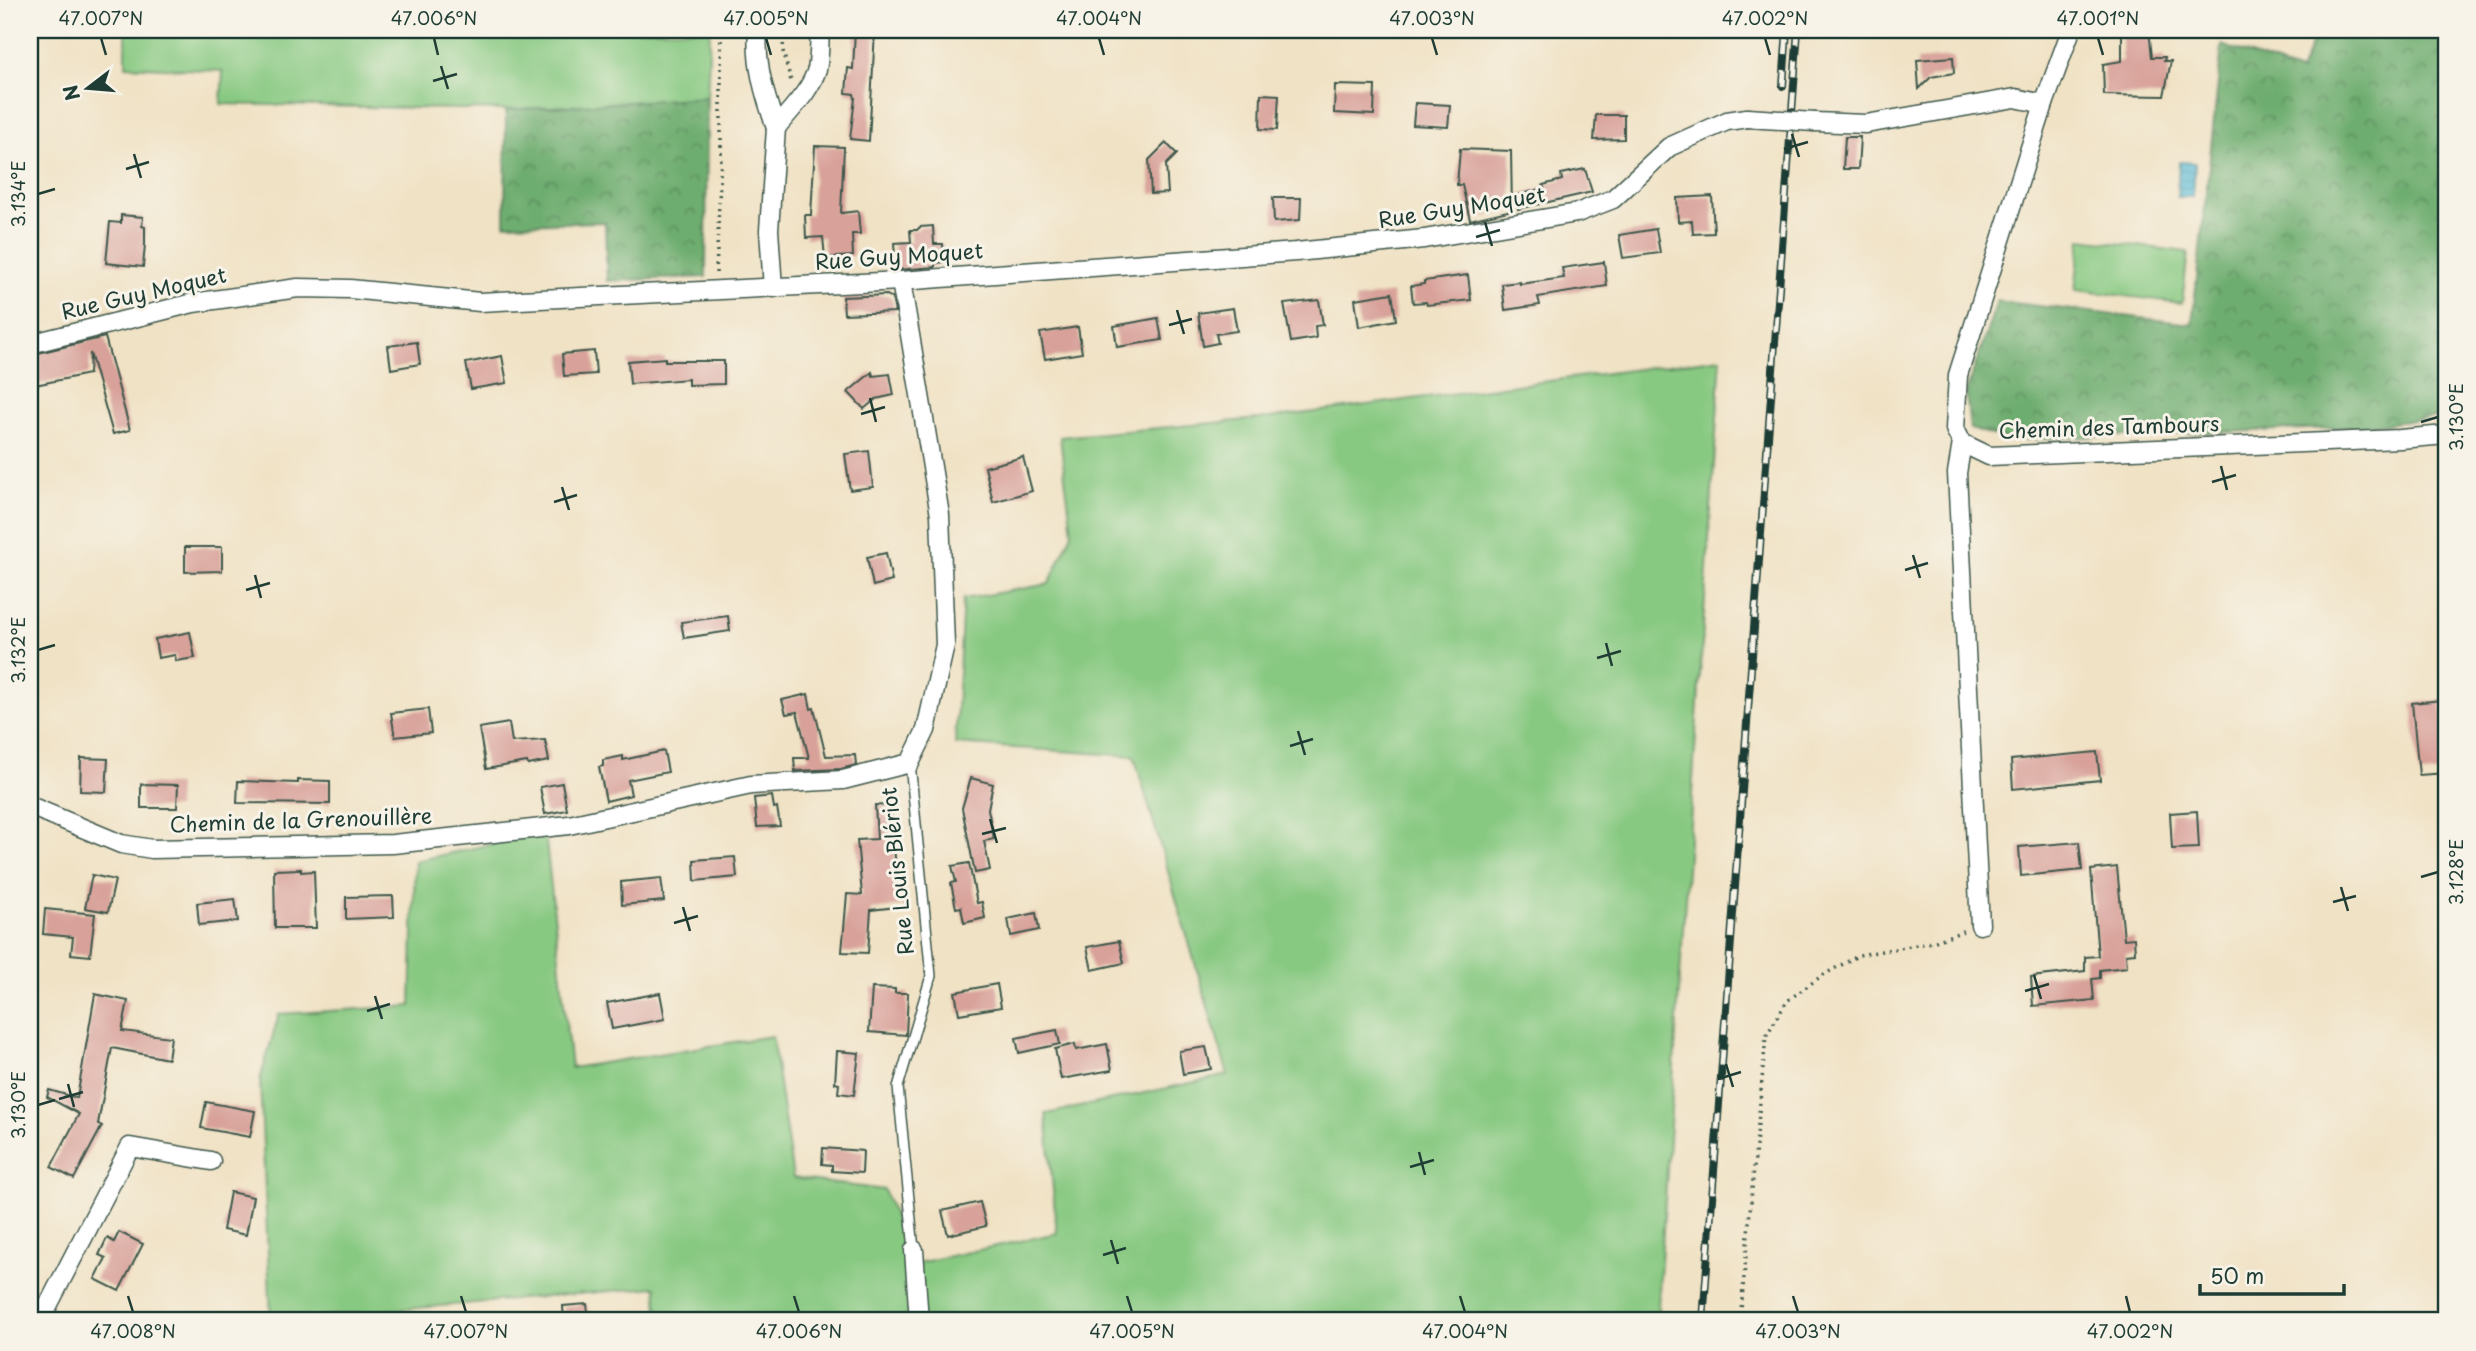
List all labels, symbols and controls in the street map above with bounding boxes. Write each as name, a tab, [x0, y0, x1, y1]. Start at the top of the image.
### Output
text: 47.007°N	[59, 4, 143, 31]
text: 47.006°N	[391, 4, 477, 31]
text: 47.005°N	[723, 4, 809, 31]
text: 47.004°N	[1056, 4, 1142, 31]
text: 47.003°N	[1389, 4, 1475, 31]
text: 47.002°N	[1722, 4, 1808, 31]
text: 47.001°N	[2057, 4, 2139, 31]
north arrow	[52, 52, 122, 122]
text: N	[55, 82, 86, 104]
text: 3.134°E	[4, 161, 31, 227]
street label: Rue Guy Moquet	[1376, 177, 1547, 235]
street label: Rue Guy Moquet	[814, 233, 984, 277]
street label: Rue Guy Moquet	[58, 258, 229, 327]
text: 3.130°E	[2442, 383, 2469, 451]
street label: Chemin des Tambours	[1998, 406, 2220, 446]
text: 3.132°E	[4, 616, 31, 684]
street label: Rue Louis Blériot	[871, 786, 921, 957]
street label: Chemin de la Grenouillère	[169, 798, 433, 840]
text: 3.128°E	[2442, 839, 2469, 905]
text: 3.130°E	[4, 1071, 31, 1139]
scale bar	[2200, 1253, 2343, 1297]
text: 50 m	[2210, 1259, 2264, 1291]
text: 47.008°N	[90, 1317, 176, 1344]
text: 47.007°N	[424, 1317, 508, 1344]
text: 47.006°N	[756, 1317, 842, 1344]
text: 47.005°N	[1089, 1317, 1175, 1344]
text: 47.004°N	[1422, 1317, 1508, 1344]
text: 47.003°N	[1755, 1317, 1841, 1344]
text: 47.002°N	[2087, 1317, 2173, 1344]

